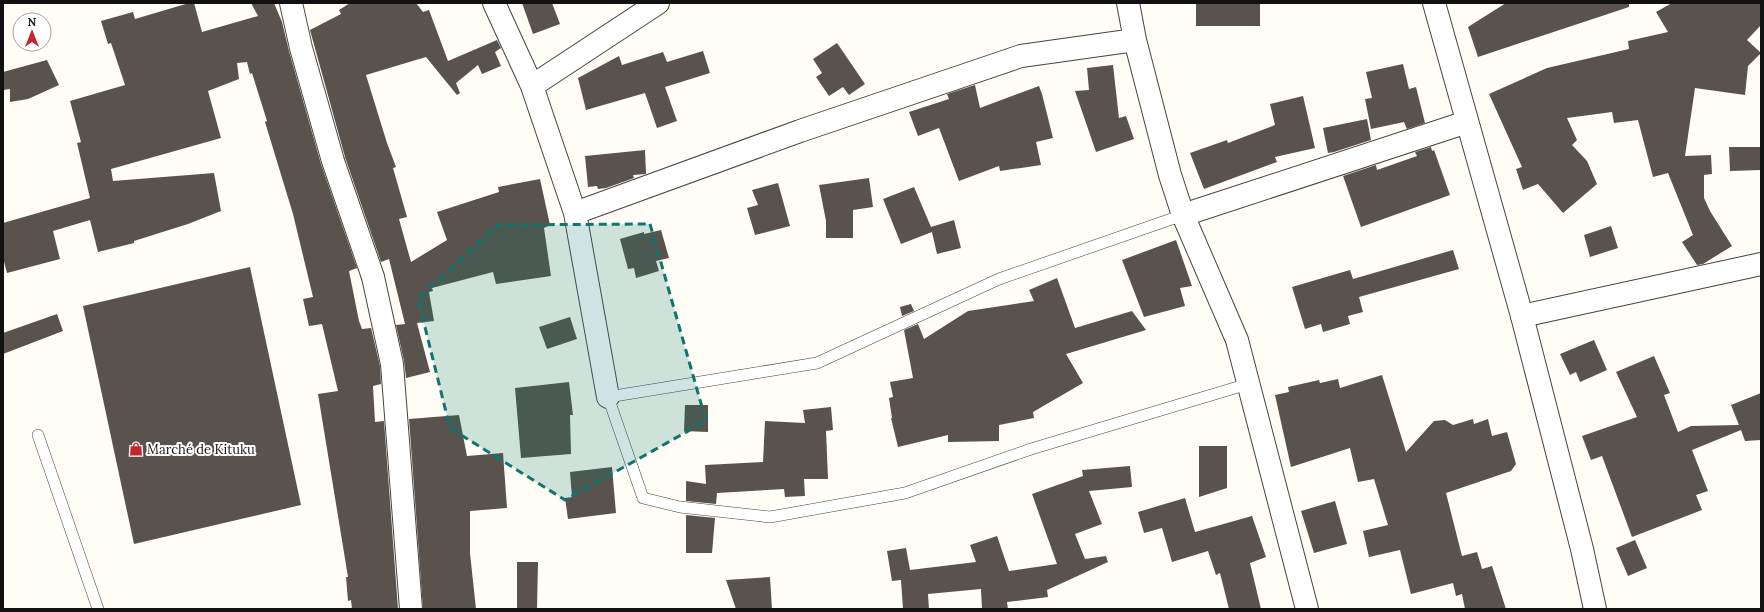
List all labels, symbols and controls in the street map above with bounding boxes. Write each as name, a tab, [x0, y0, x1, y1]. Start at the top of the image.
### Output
north arrow	[12, 12, 52, 52]
text: N	[28, 15, 37, 29]
shop icon: Marché de Kituku	[128, 441, 144, 457]
place label: Marché de Kituku	[147, 441, 255, 458]

